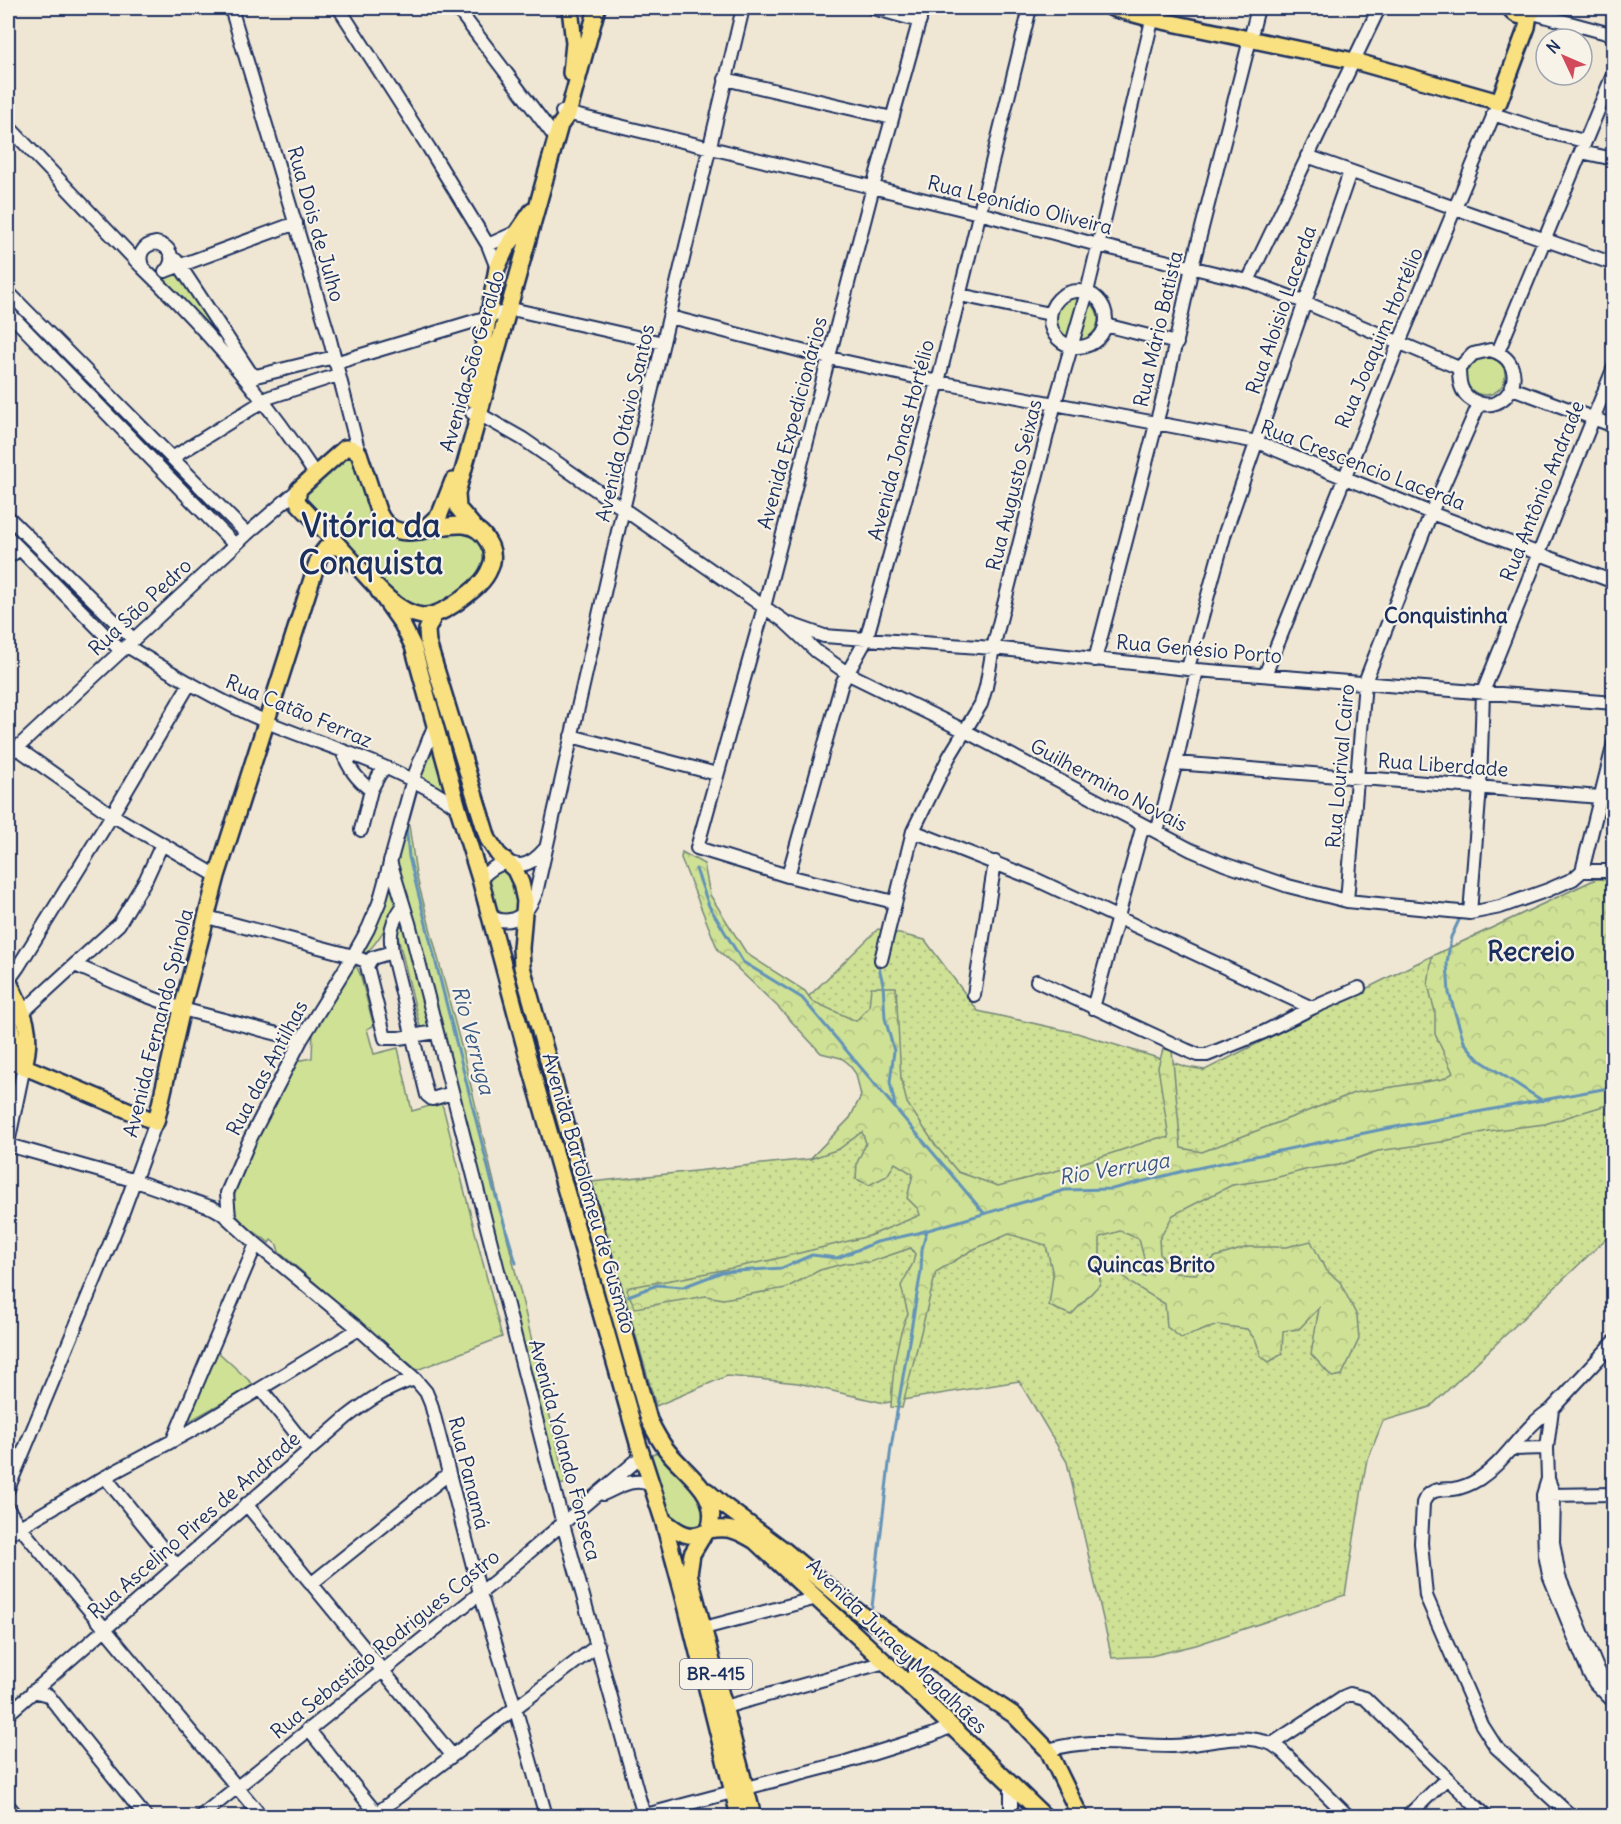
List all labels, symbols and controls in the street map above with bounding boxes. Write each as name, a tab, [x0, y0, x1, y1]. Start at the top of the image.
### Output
north arrow	[1534, 27, 1594, 87]
text: N	[1542, 36, 1564, 58]
street label: Rua Dois de Julho	[282, 143, 351, 304]
street label: Rua Leonídio Oliveira	[925, 169, 1115, 240]
street label: Rua Aloisio Lacerda	[1240, 222, 1321, 397]
street label: Rua Joaquim Hortélio	[1329, 244, 1428, 432]
street label: Rua Mário Batista	[1127, 248, 1188, 409]
street label: Avenida São Geraldo	[434, 267, 509, 455]
street label: Avenida Expedicionários	[751, 314, 832, 532]
street label: Avenida Otávio Santos	[590, 322, 659, 524]
street label: Avenida Jonas Hortélio	[862, 337, 939, 543]
street label: Rua Augusto Seixas	[980, 396, 1047, 573]
street label: Rua Antônio Andrade	[1494, 397, 1589, 585]
street label: Rua Crescencio Lacerda	[1257, 414, 1469, 515]
district label: Vitória da Conquista	[299, 505, 443, 583]
street label: Rua São Pedro	[83, 553, 196, 661]
district label: Conquistinha	[1384, 602, 1508, 629]
street label: Rua Genésio Porto	[1115, 629, 1283, 668]
street label: Rua Catão Ferraz	[222, 668, 376, 753]
street label: Rua Lourival Cairo	[1320, 683, 1359, 849]
street label: Guilhermino Novais	[1026, 733, 1192, 837]
street label: Rua Liberdade	[1377, 747, 1509, 782]
street label: Avenida Fernando Spínola	[117, 906, 198, 1140]
district label: Recreio	[1487, 935, 1575, 968]
water label: Rio Verruga	[446, 983, 501, 1098]
street label: Rua das Antilhas	[220, 996, 313, 1140]
street label: Avenida Bartolomeu de Gusmão	[537, 1050, 642, 1336]
water label: Rio Verruga	[1057, 1146, 1172, 1191]
district label: Quincas Brito	[1087, 1251, 1215, 1278]
street label: Avenida Yolando Fonseca	[524, 1337, 607, 1563]
street label: Rua Panamá	[443, 1414, 496, 1532]
street label: Rua Ascelino Pires de Andrade	[82, 1426, 305, 1624]
street label: Rua Sebastião Rodrigues Castro	[265, 1543, 504, 1744]
street label: Avenida Juracy Magalhães	[802, 1553, 993, 1739]
road number: BR-415	[680, 1659, 752, 1689]

